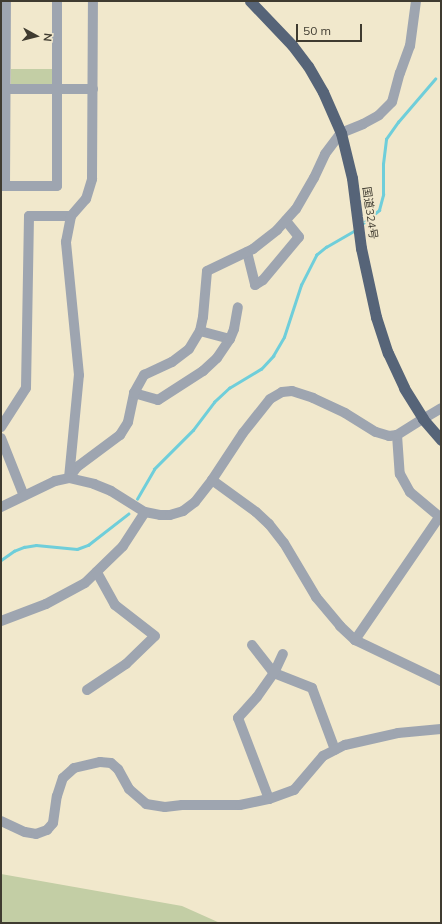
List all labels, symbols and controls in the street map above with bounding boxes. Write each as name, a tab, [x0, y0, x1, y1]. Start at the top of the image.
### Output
north arrow	[16, 16, 56, 56]
scale bar	[298, 16, 364, 42]
text: 50 m	[303, 23, 331, 38]
text: N	[40, 32, 55, 42]
street label: 国道324号	[360, 186, 380, 240]

